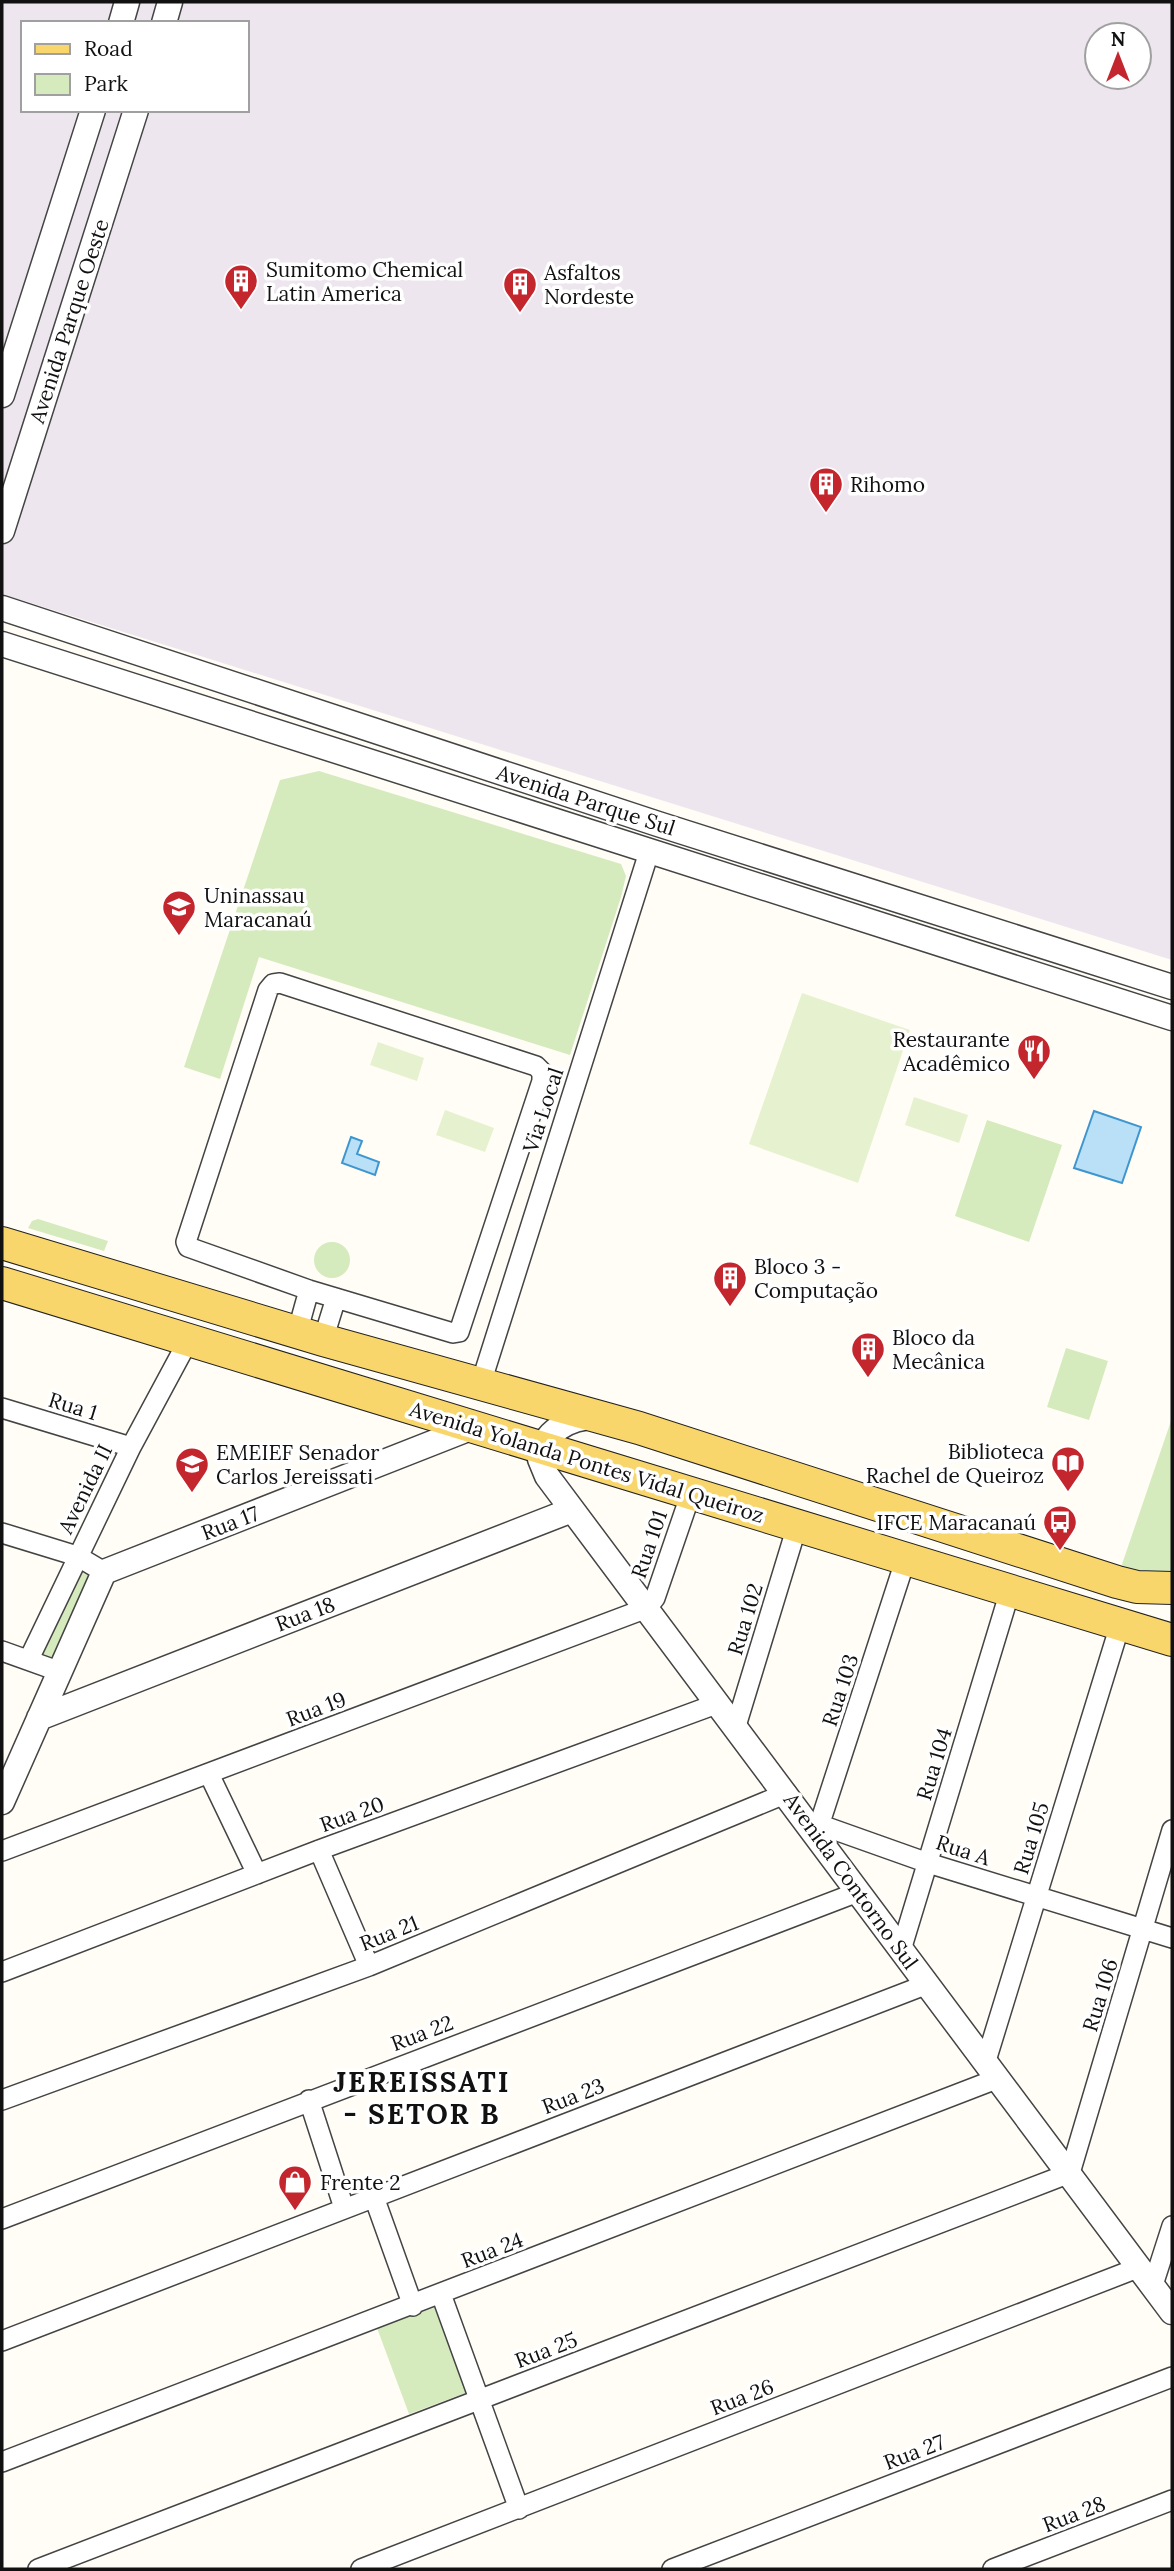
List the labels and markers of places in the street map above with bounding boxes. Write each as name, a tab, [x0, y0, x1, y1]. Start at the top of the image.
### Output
place label: Sumitomo Chemical Latin America	[266, 256, 463, 307]
place label: Asfaltos Nordeste	[543, 259, 634, 310]
building icon: Sumitomo Chemical Latin America	[222, 262, 260, 311]
building icon: Asfaltos Nordeste	[501, 265, 539, 314]
building icon: Rihomo	[807, 465, 845, 514]
place label: Rihomo	[850, 471, 925, 498]
place label: Uninassau Maracanaú	[204, 882, 312, 933]
school or university icon: Uninassau Maracanaú	[160, 888, 198, 937]
place label: Restaurante Acadêmico	[893, 1026, 1010, 1077]
restaurant icon: Restaurante Acadêmico	[1015, 1032, 1053, 1081]
place label: Bloco 3 - Computação	[754, 1253, 878, 1304]
building icon: Bloco 3 - Computação	[711, 1259, 749, 1308]
place label: Bloco da Mecânica	[892, 1324, 985, 1375]
building icon: Bloco da Mecânica	[849, 1330, 887, 1379]
place label: Biblioteca Rachel de Queiroz	[866, 1438, 1044, 1489]
place label: EMEIEF Senador Carlos Jereissati	[216, 1439, 379, 1490]
library icon: Biblioteca Rachel de Queiroz	[1049, 1444, 1087, 1493]
school or university icon: EMEIEF Senador Carlos Jereissati	[173, 1445, 211, 1494]
bus stop icon: IFCE Maracanaú	[1041, 1503, 1079, 1552]
place label: IFCE Maracanaú	[876, 1509, 1036, 1536]
shop icon: Frente 2	[276, 2163, 314, 2212]
place label: Frente 2	[320, 2169, 401, 2196]

